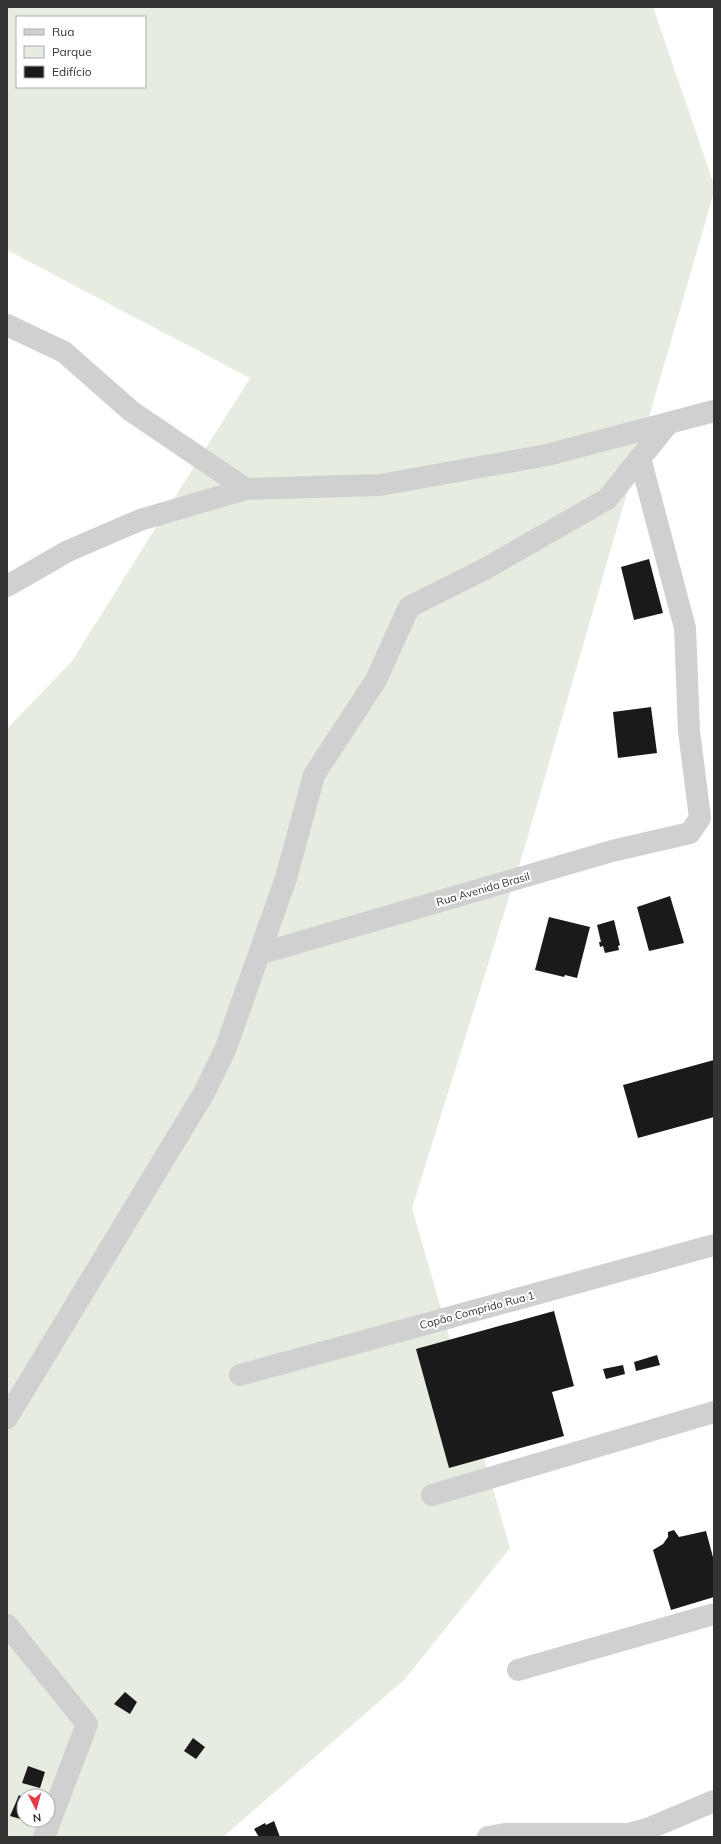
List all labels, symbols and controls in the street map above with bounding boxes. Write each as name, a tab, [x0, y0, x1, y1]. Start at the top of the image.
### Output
legend	[16, 16, 146, 88]
text: Rua	[52, 24, 74, 39]
text: Parque	[52, 44, 92, 59]
text: Edifício	[52, 64, 92, 79]
street label: Rua Avenida Brasil	[435, 869, 531, 909]
street label: Capão Comprido Rua 1	[418, 1288, 536, 1332]
north arrow	[16, 1788, 56, 1828]
text: N	[32, 1811, 42, 1825]

